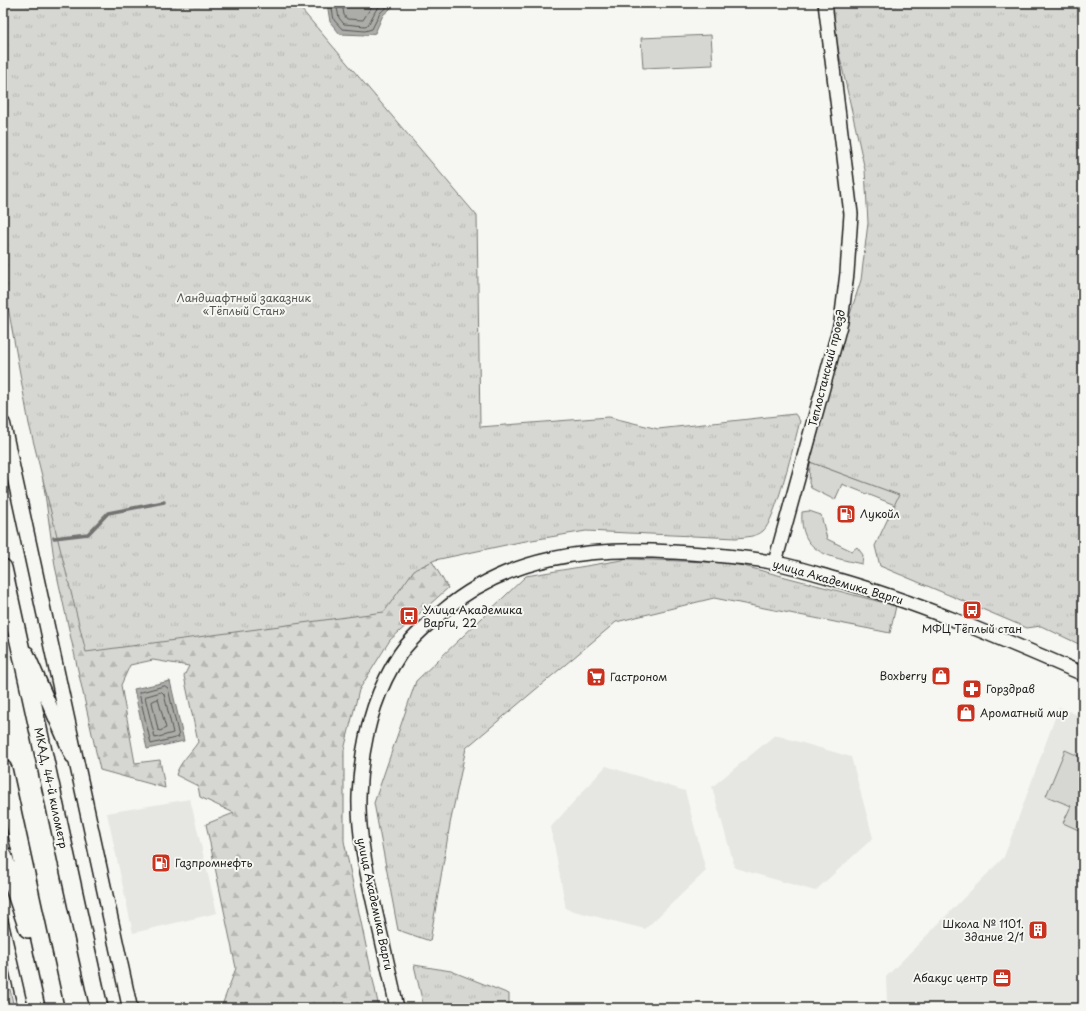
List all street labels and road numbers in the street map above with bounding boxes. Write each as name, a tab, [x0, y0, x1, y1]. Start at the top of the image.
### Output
street label: Теплостанский проезд	[804, 308, 849, 428]
street label: улица Академика Варги	[771, 555, 905, 608]
street label: МКАД, 44-й километр	[30, 726, 73, 850]
street label: улица Академика Варги	[353, 836, 398, 972]

